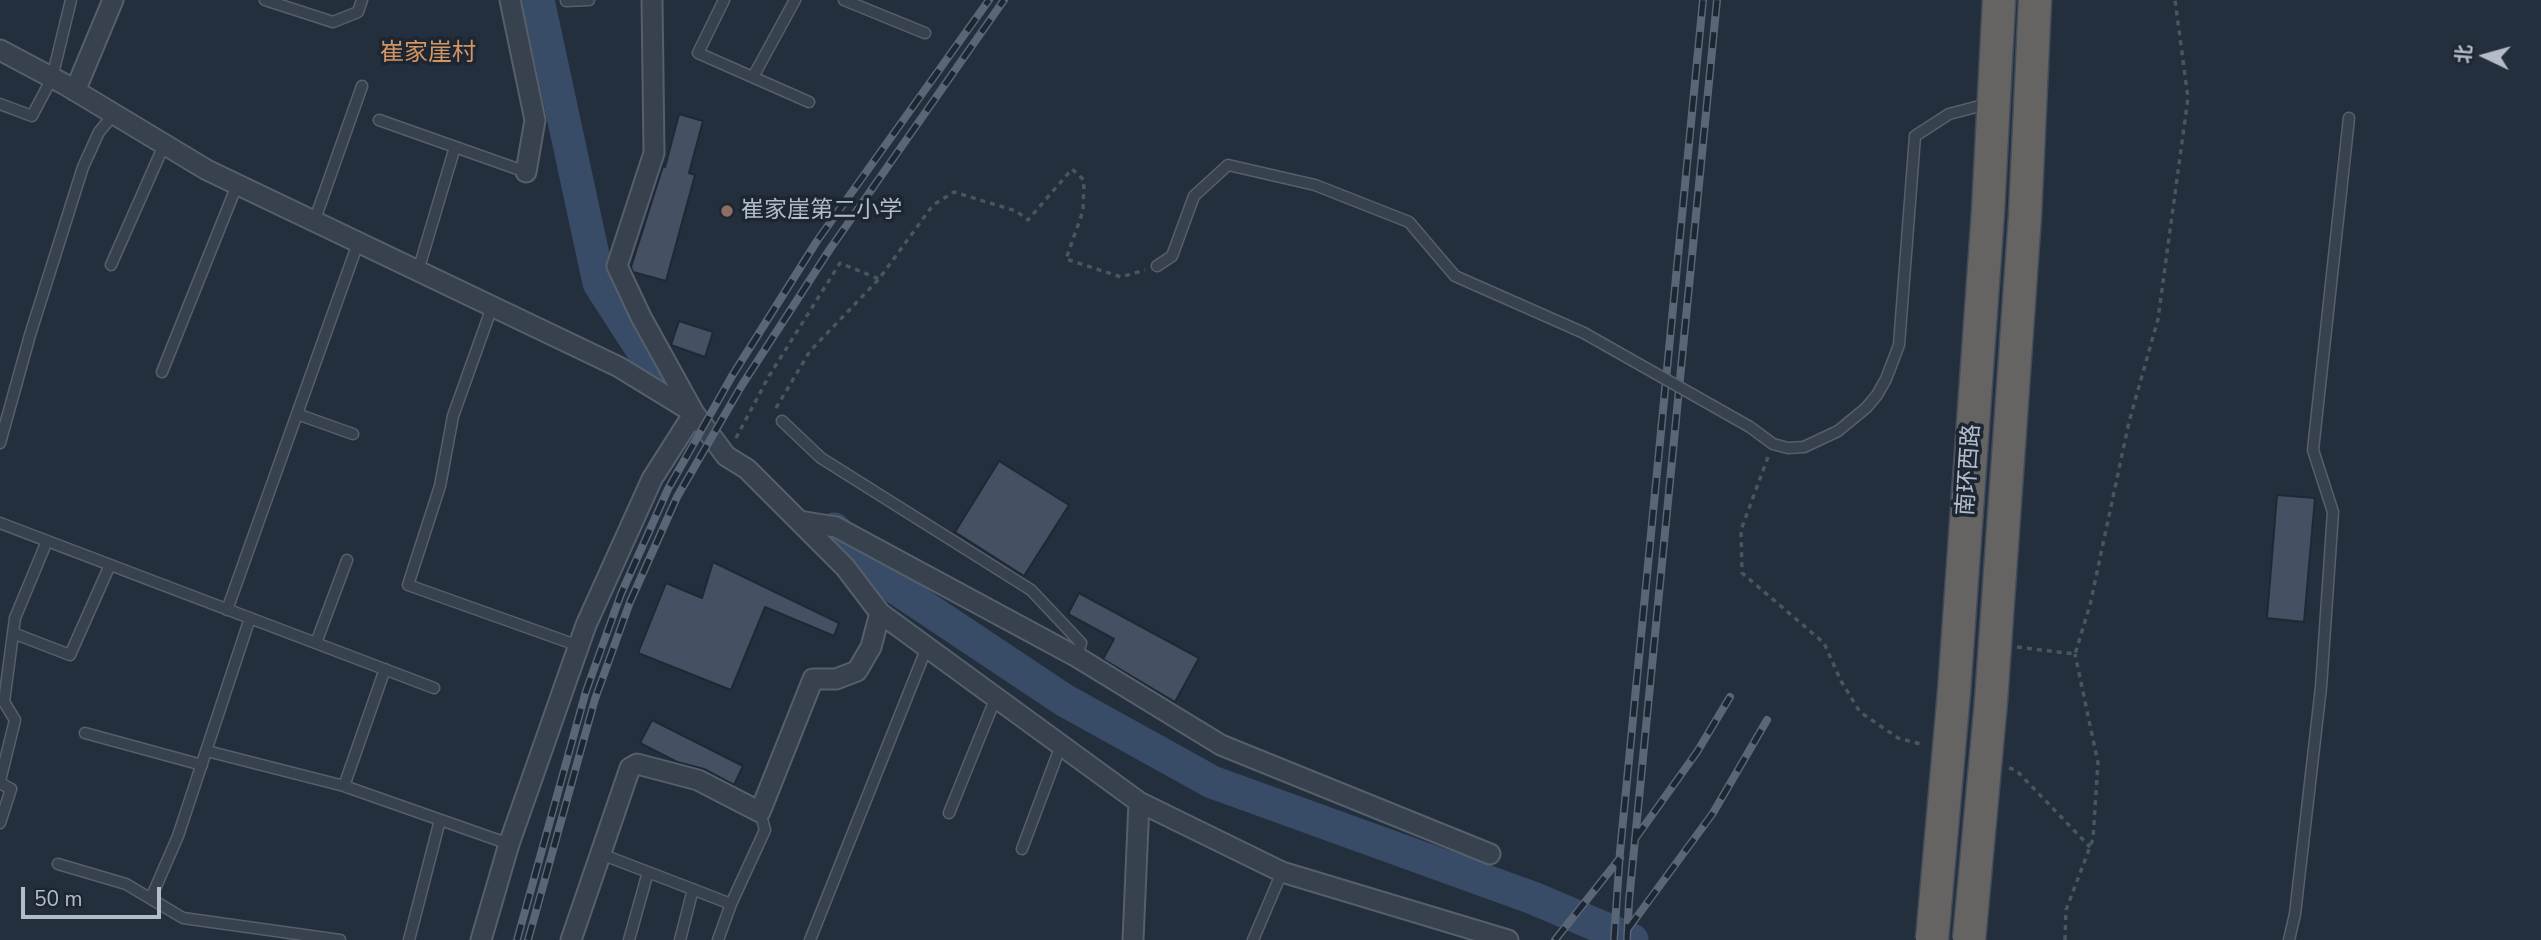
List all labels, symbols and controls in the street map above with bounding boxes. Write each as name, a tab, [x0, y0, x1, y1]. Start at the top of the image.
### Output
north arrow	[2450, 21, 2520, 91]
district label: 崔家崖村	[380, 40, 476, 68]
text: 北	[2450, 44, 2478, 65]
place label: 崔家崖第二小学	[741, 197, 902, 225]
marker: 崔家崖第二小学	[719, 203, 735, 219]
street label: 南环西路	[1953, 423, 1987, 517]
scale bar	[24, 874, 164, 918]
text: 50 m	[34, 885, 83, 913]

